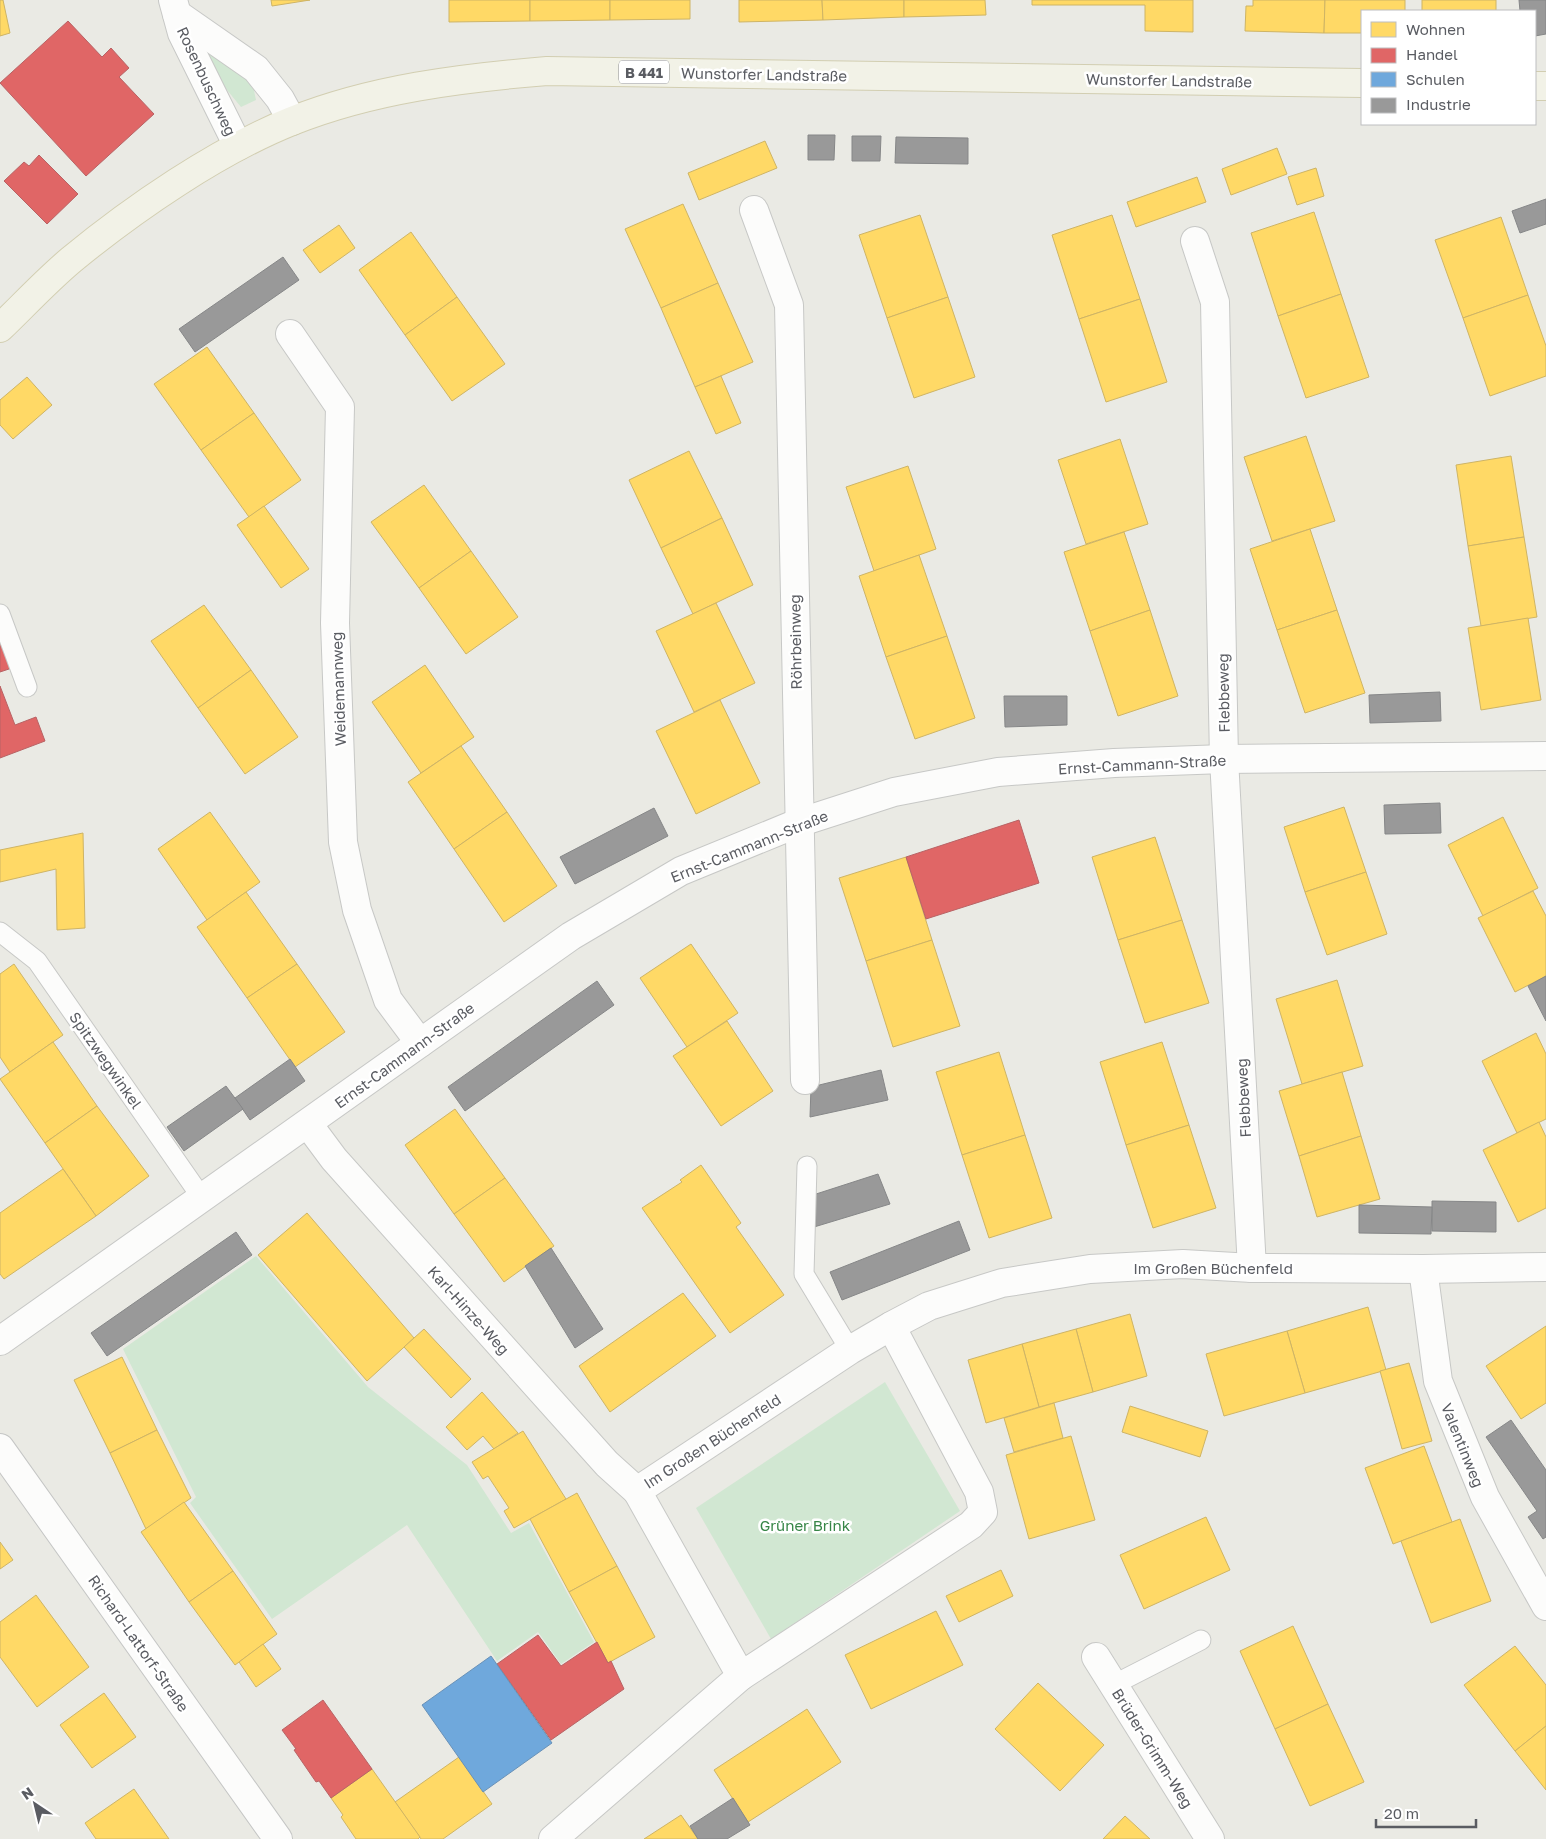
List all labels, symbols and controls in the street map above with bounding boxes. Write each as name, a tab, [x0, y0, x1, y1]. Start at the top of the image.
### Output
legend	[1361, 10, 1536, 125]
text: Wohnen	[1406, 20, 1465, 38]
street label: Rosenbuschweg	[174, 24, 240, 138]
text: Handel	[1406, 45, 1458, 63]
road number: B 441	[619, 61, 669, 84]
street label: Wunstorfer Landstraße	[681, 64, 848, 84]
street label: Wunstorfer Landstraße	[1086, 70, 1253, 90]
text: Schulen	[1406, 70, 1465, 88]
text: Industrie	[1406, 95, 1471, 113]
street label: Röhrbeinweg	[785, 594, 805, 690]
street label: Weidemannweg	[327, 632, 349, 746]
street label: Flebbeweg	[1213, 653, 1233, 733]
street label: Ernst-Cammann-Straße	[1057, 751, 1227, 777]
street label: Ernst-Cammann-Straße	[668, 806, 831, 886]
street label: Ernst-Cammann-Straße	[331, 998, 478, 1112]
street label: Spitzwegwinkel	[66, 1008, 146, 1112]
street label: Flebbeweg	[1232, 1058, 1254, 1138]
street label: Im Großen Büchenfeld	[1133, 1259, 1293, 1277]
street label: Karl-Hinze-Weg	[425, 1262, 513, 1358]
street label: Im Großen Büchenfeld	[640, 1390, 784, 1492]
street label: Valentinweg	[1438, 1400, 1488, 1490]
park label: Grüner Brink	[760, 1516, 851, 1534]
street label: Richard-Lattorf-Straße	[85, 1571, 193, 1715]
street label: Brüder-Grimm-Weg	[1109, 1685, 1197, 1811]
north arrow	[10, 1779, 60, 1829]
text: N	[18, 1783, 36, 1803]
scale bar	[1376, 1796, 1476, 1828]
text: 20 m	[1384, 1804, 1419, 1822]

